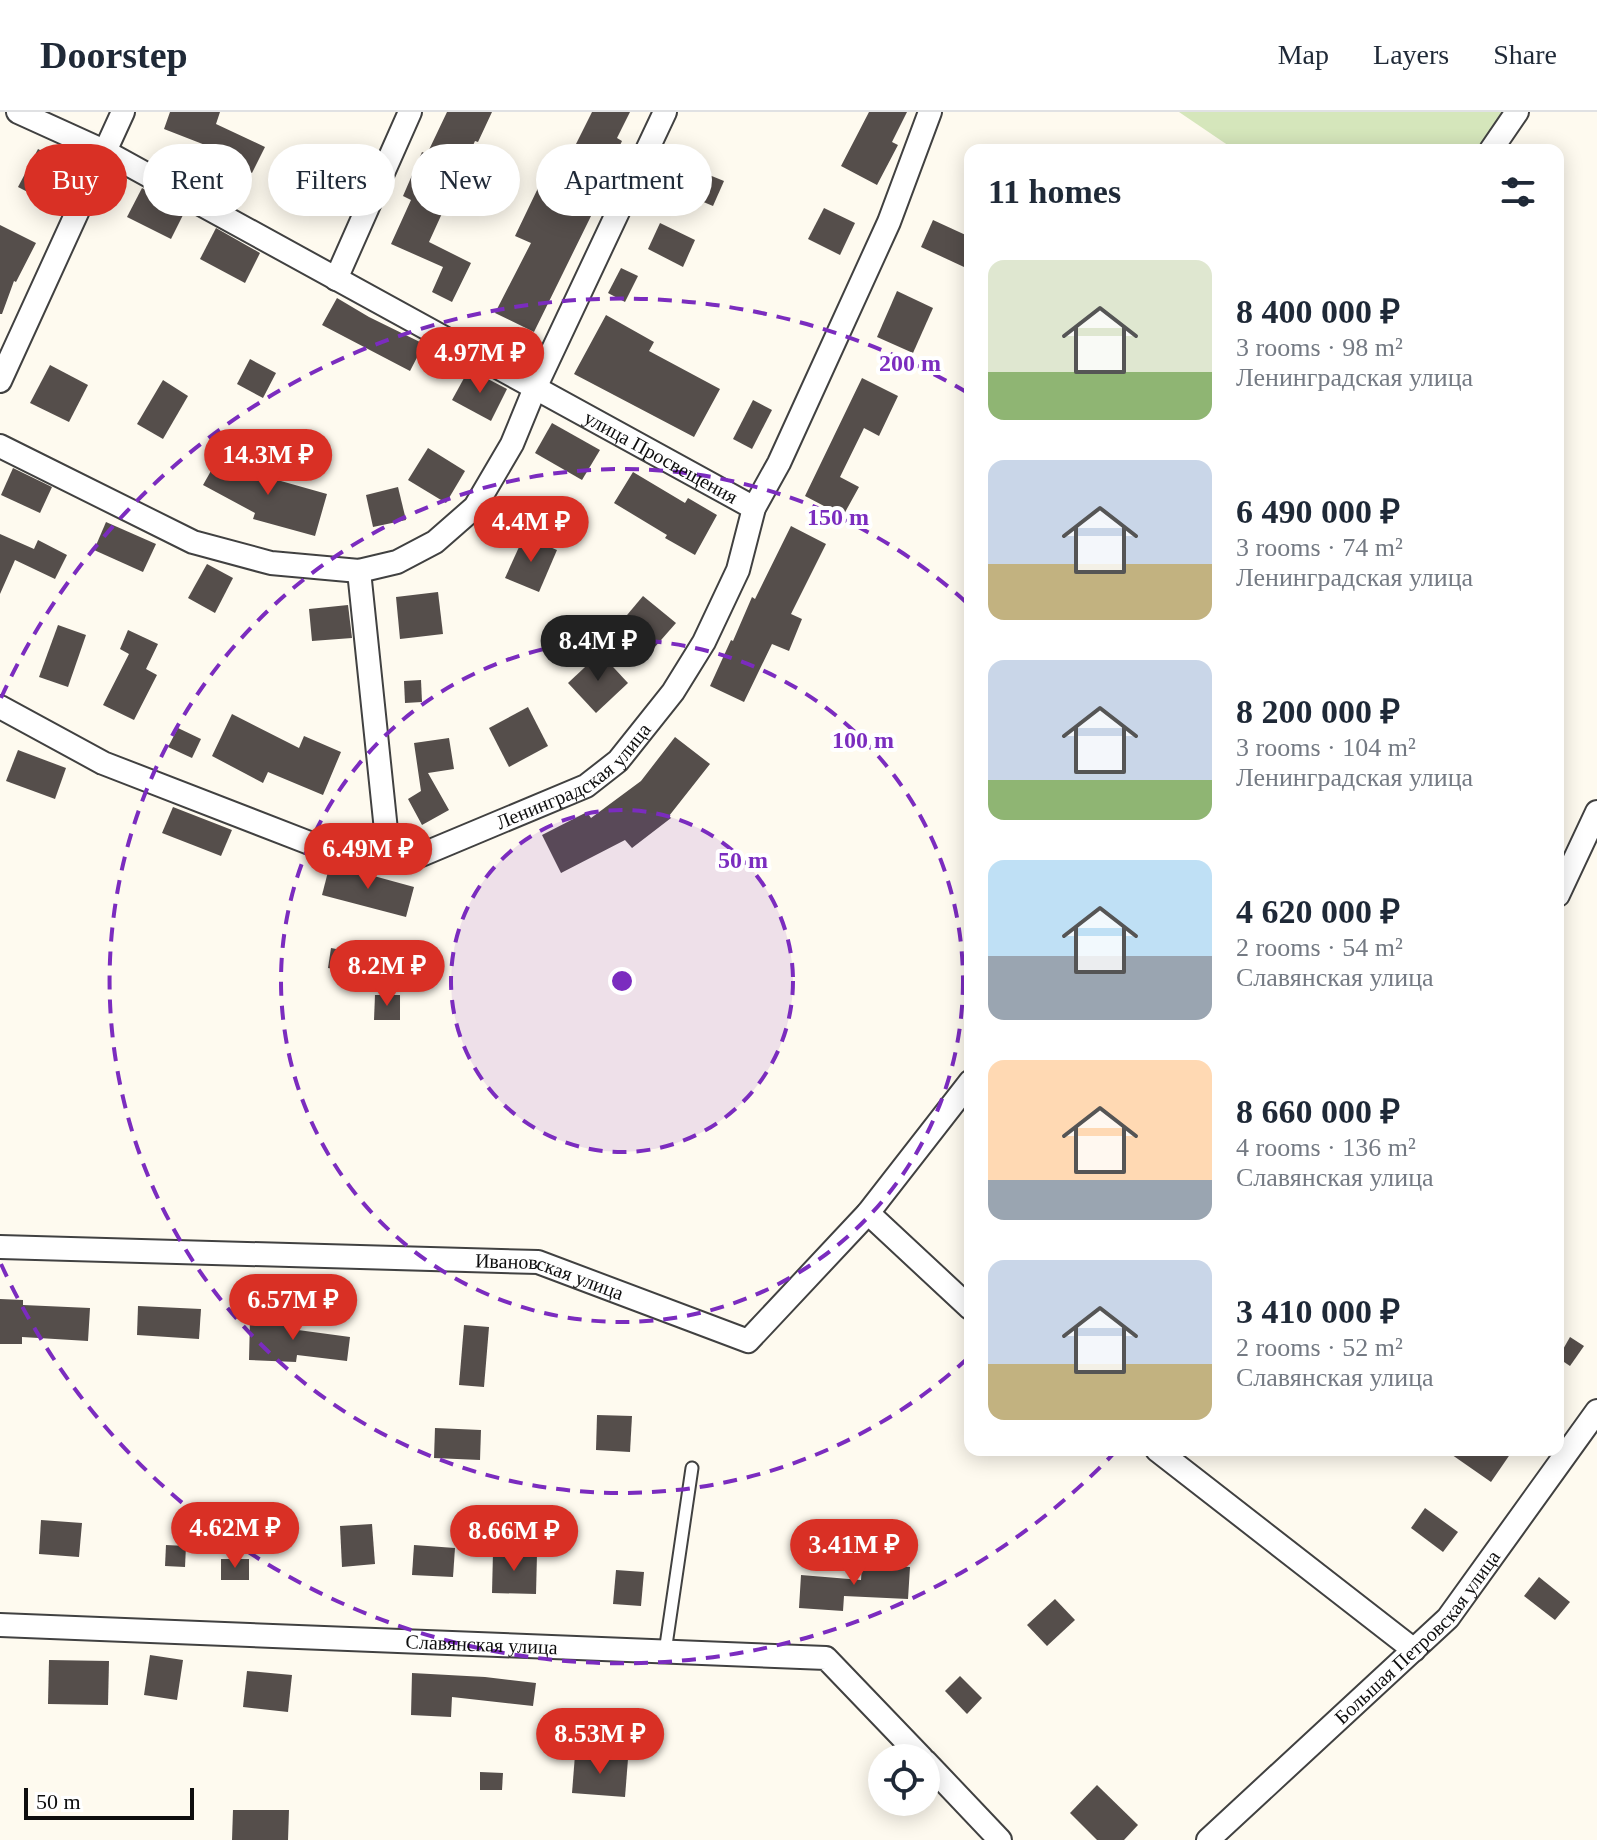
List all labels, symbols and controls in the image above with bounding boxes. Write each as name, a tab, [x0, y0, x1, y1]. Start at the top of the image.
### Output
text: Doorstep	[40, 34, 188, 76]
text: Map	[1278, 39, 1329, 70]
text: Layers	[1373, 39, 1449, 70]
text: Share	[1493, 39, 1557, 70]
chip: Buy	[24, 144, 127, 216]
chip: Rent	[143, 144, 252, 216]
chip: Filters	[268, 144, 395, 216]
chip: New	[411, 144, 520, 216]
chip: Apartment	[536, 144, 712, 216]
icon: filters	[1496, 170, 1540, 214]
text: 11 homes	[988, 173, 1121, 210]
icon: home	[1052, 292, 1148, 388]
text: 8 400 000 ₽	[1236, 293, 1400, 330]
pin: 4.97M ₽	[406, 327, 554, 395]
text: 3 rooms · 98 m²	[1236, 333, 1403, 362]
text: 4.97M ₽	[434, 338, 526, 367]
text: 200 m	[879, 350, 941, 376]
text: Ленинградская улица	[1236, 363, 1473, 392]
street label: улица Просвещения	[580, 406, 741, 508]
pin: 14.3M ₽	[194, 429, 342, 497]
text: 14.3M ₽	[222, 440, 314, 469]
icon: home	[1052, 492, 1148, 588]
text: 6 490 000 ₽	[1236, 493, 1400, 530]
pin: 4.4M ₽	[466, 496, 596, 564]
text: 150 m	[807, 504, 869, 530]
text: 4.4M ₽	[492, 507, 570, 536]
text: 3 rooms · 74 m²	[1236, 533, 1403, 562]
text: Ленинградская улица	[1236, 563, 1473, 592]
pin: 8.4M ₽	[533, 615, 663, 683]
text: 8.4M ₽	[559, 626, 637, 655]
icon: home	[1052, 692, 1148, 788]
text: 8 200 000 ₽	[1236, 693, 1400, 730]
street label: Ленинградская улица	[493, 719, 655, 833]
text: 100 m	[832, 727, 894, 753]
text: 3 rooms · 104 m²	[1236, 733, 1416, 762]
text: Ленинградская улица	[1236, 763, 1473, 792]
pin: 6.49M ₽	[294, 823, 442, 891]
text: 6.49M ₽	[322, 834, 414, 863]
text: 50 m	[718, 847, 768, 873]
icon: home	[1052, 892, 1148, 988]
text: 4 620 000 ₽	[1236, 893, 1400, 930]
text: 2 rooms · 54 m²	[1236, 933, 1403, 962]
pin: 8.2M ₽	[322, 940, 452, 1008]
text: 8.2M ₽	[348, 951, 426, 980]
text: Славянская улица	[1236, 963, 1434, 992]
centre of rings	[608, 967, 636, 995]
icon: home	[1052, 1092, 1148, 1188]
text: 8 660 000 ₽	[1236, 1093, 1400, 1130]
text: 4 rooms · 136 m²	[1236, 1133, 1416, 1162]
text: Славянская улица	[1236, 1163, 1434, 1192]
street label: Ивановская улица	[475, 1249, 627, 1304]
pin: 6.57M ₽	[219, 1274, 367, 1342]
text: 6.57M ₽	[247, 1285, 339, 1314]
icon: home	[1052, 1292, 1148, 1388]
text: 3 410 000 ₽	[1236, 1293, 1400, 1330]
text: 2 rooms · 52 m²	[1236, 1333, 1403, 1362]
text: Славянская улица	[1236, 1363, 1434, 1392]
pin: 4.62M ₽	[161, 1502, 309, 1570]
pin: 8.66M ₽	[440, 1505, 588, 1573]
text: 4.62M ₽	[189, 1513, 281, 1542]
text: 8.66M ₽	[468, 1516, 560, 1545]
pin: 3.41M ₽	[780, 1519, 928, 1587]
text: 3.41M ₽	[808, 1530, 900, 1559]
street label: Большая Петровская улица	[1330, 1546, 1504, 1728]
street label: Славянская улица	[405, 1630, 558, 1659]
pin: 8.53M ₽	[526, 1708, 674, 1776]
text: 8.53M ₽	[554, 1719, 646, 1748]
map controls	[868, 1744, 940, 1816]
button: locate	[868, 1744, 940, 1816]
scale bar	[24, 1784, 194, 1820]
text: 50 m	[36, 1789, 81, 1814]

